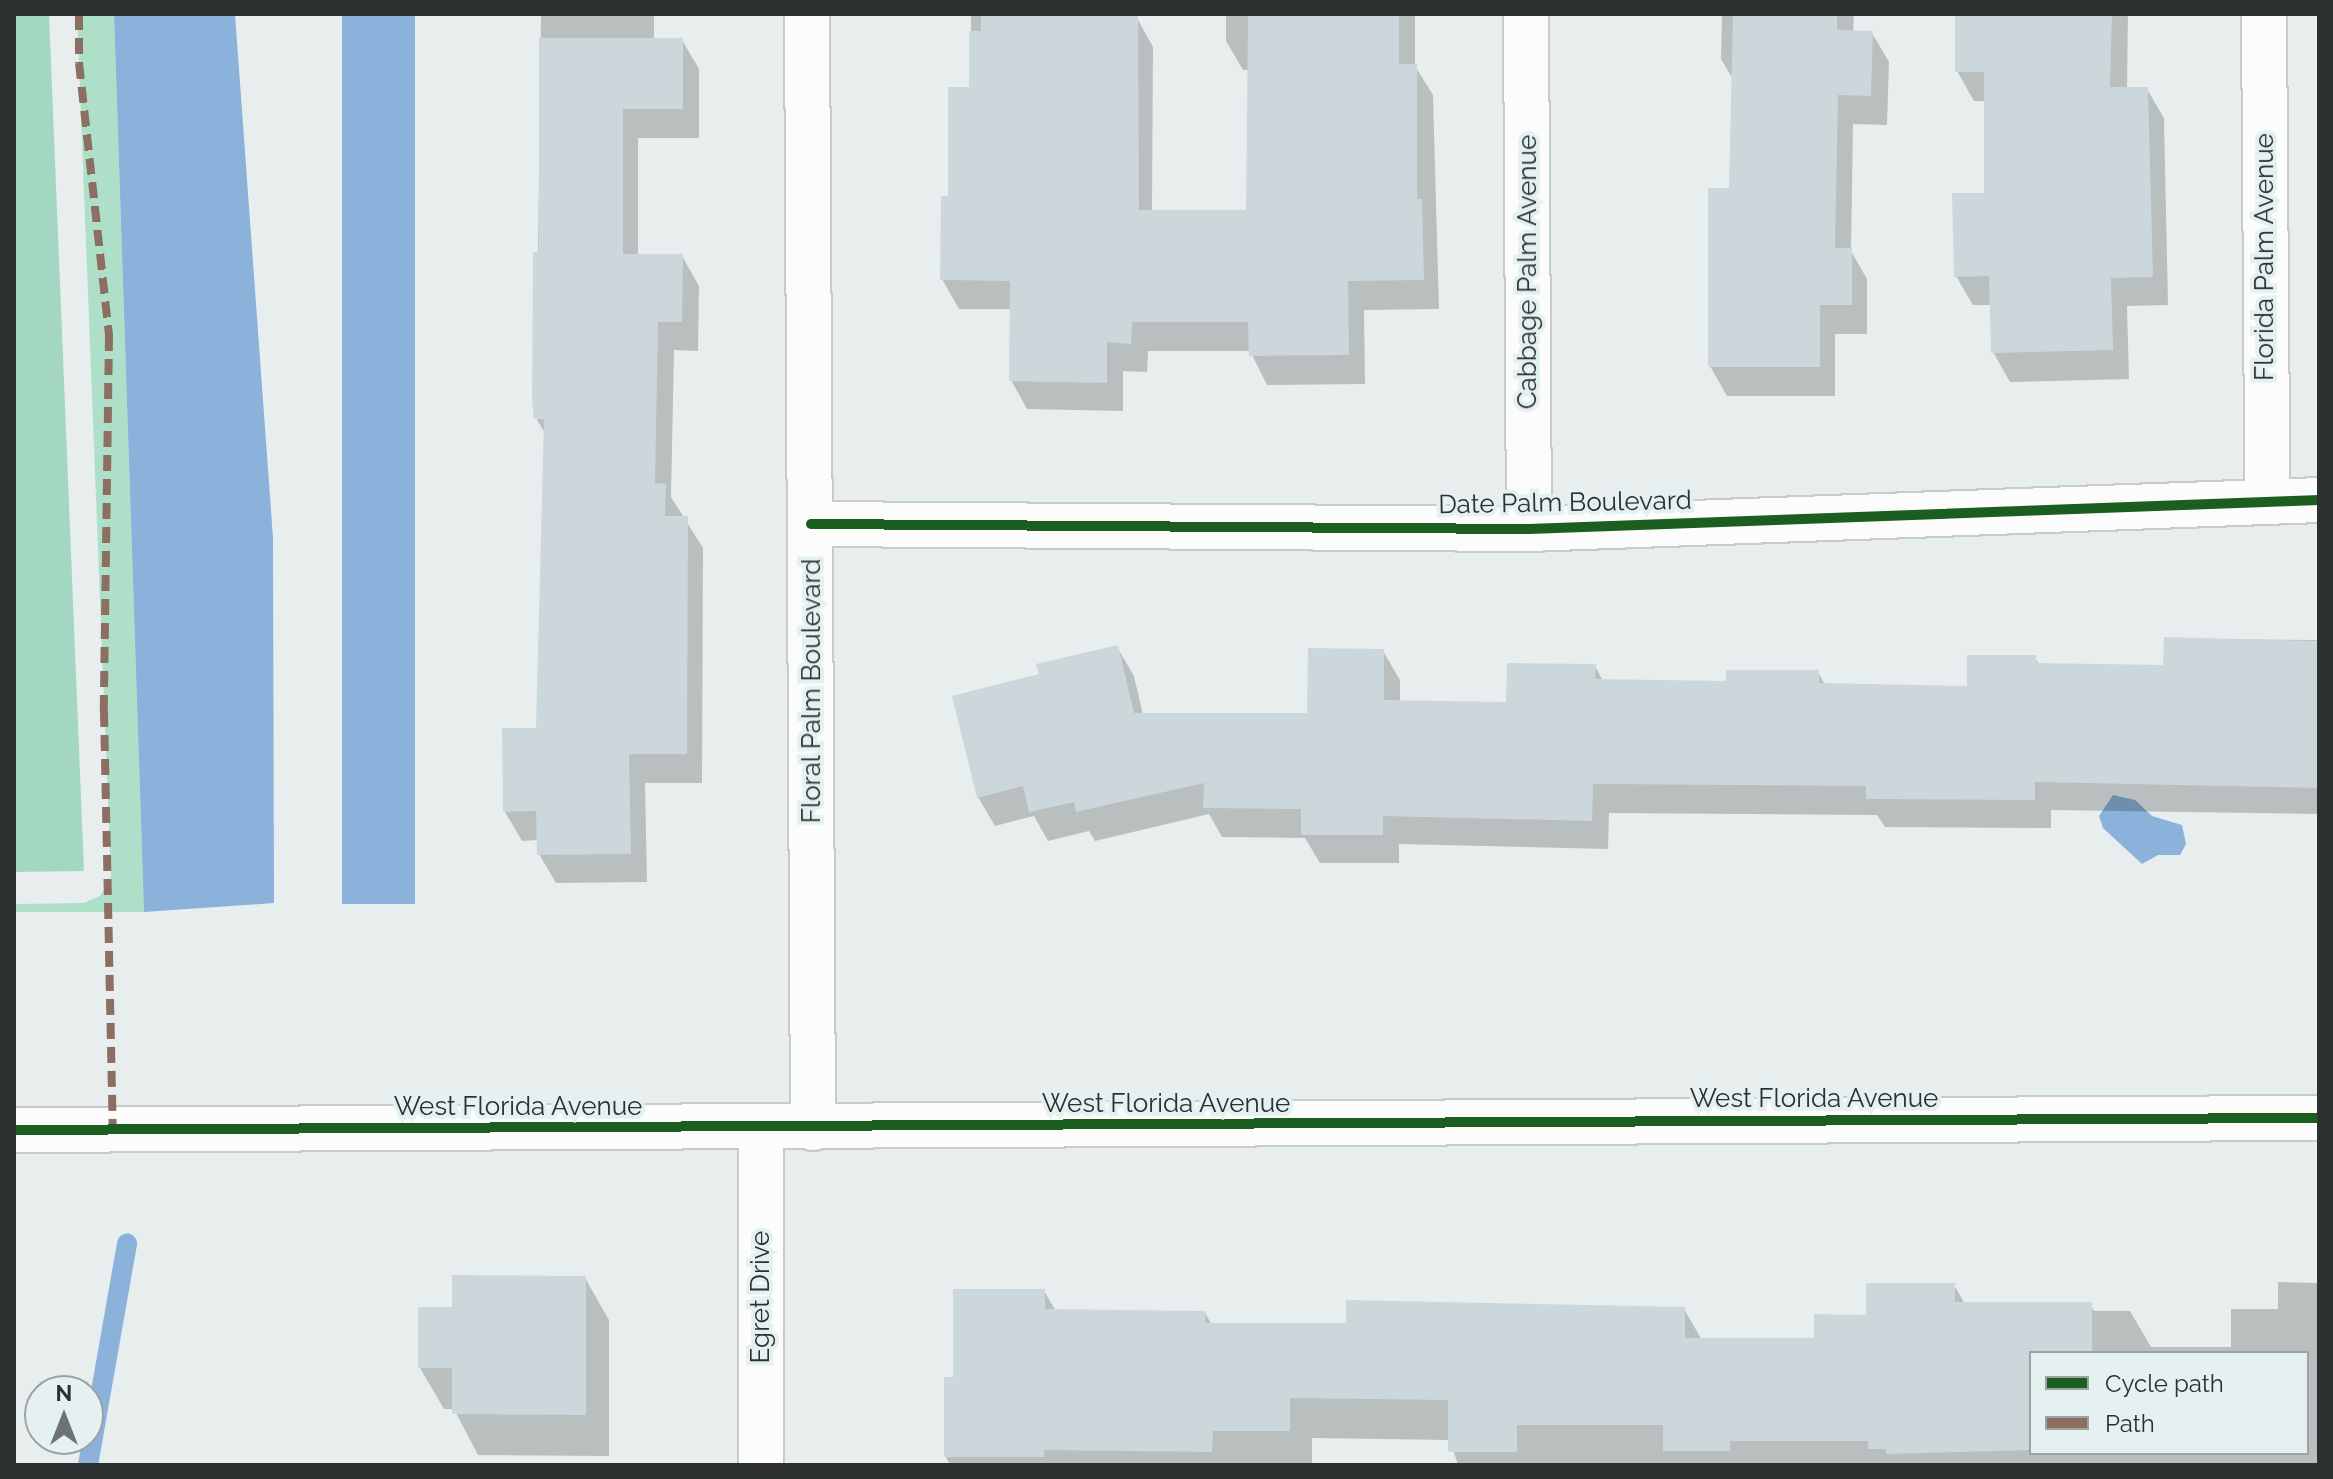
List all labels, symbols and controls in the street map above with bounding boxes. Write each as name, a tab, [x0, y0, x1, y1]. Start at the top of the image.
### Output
street label: Florida Palm Avenue	[2249, 133, 2281, 381]
street label: Cabbage Palm Avenue	[1512, 134, 1544, 410]
street label: Date Palm Boulevard	[1438, 485, 1692, 521]
street label: Floral Palm Boulevard	[796, 558, 828, 824]
street label: West Florida Avenue	[1689, 1083, 1939, 1115]
street label: West Florida Avenue	[1041, 1088, 1291, 1120]
street label: West Florida Avenue	[393, 1091, 643, 1123]
street label: Egret Drive	[745, 1231, 777, 1363]
legend	[2029, 1351, 2309, 1455]
text: Cycle path	[2105, 1369, 2224, 1398]
north arrow	[24, 1375, 104, 1455]
text: N	[56, 1380, 72, 1406]
text: Path	[2105, 1409, 2155, 1438]

